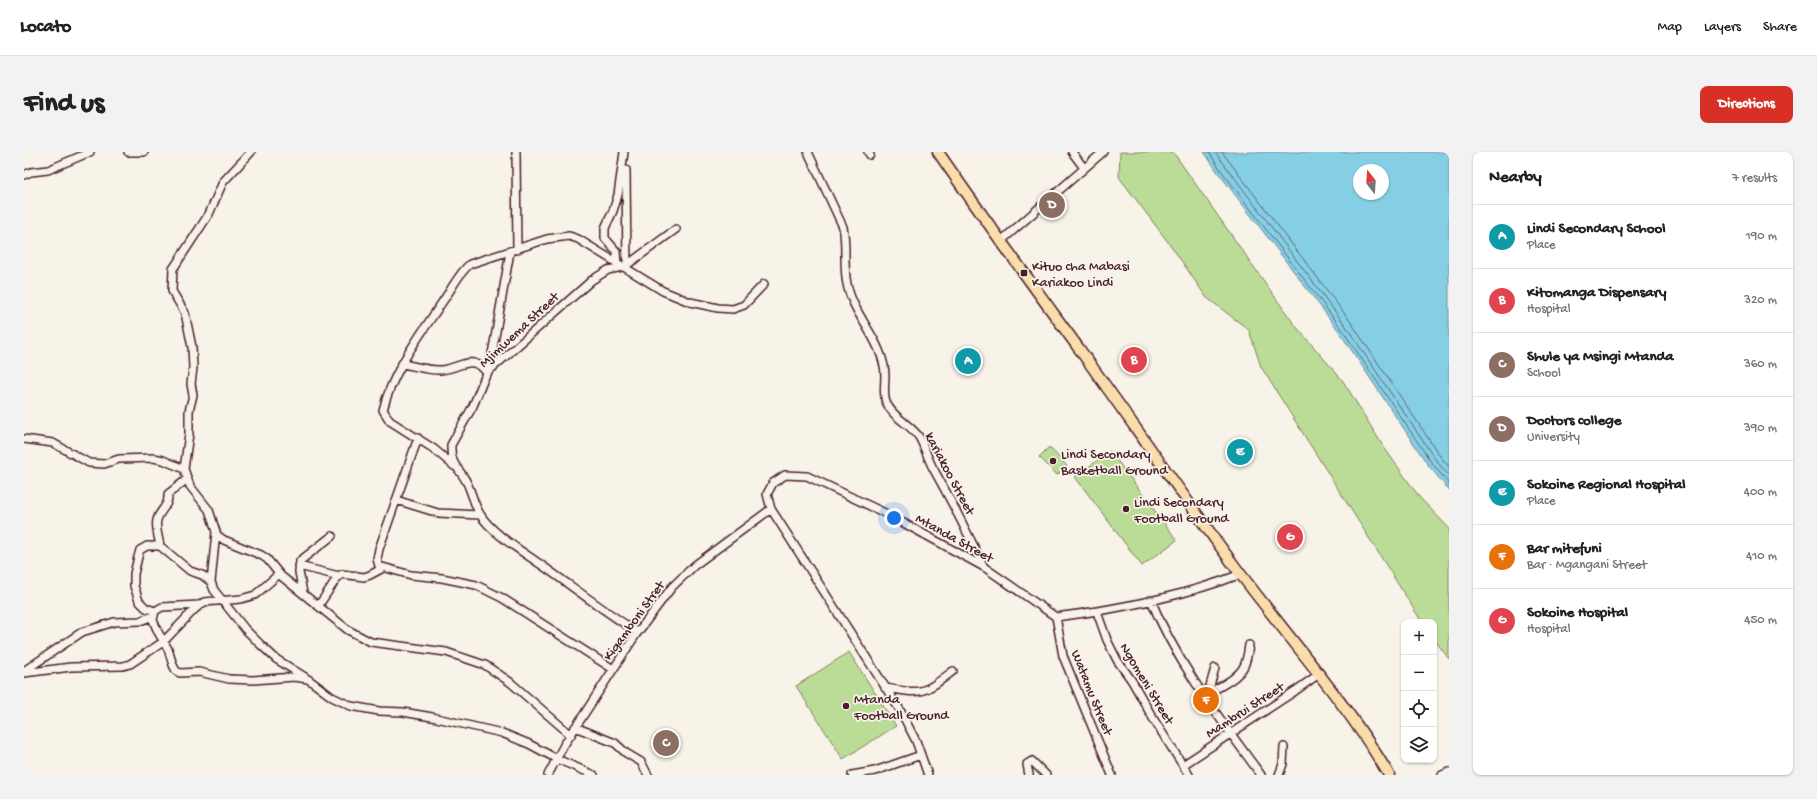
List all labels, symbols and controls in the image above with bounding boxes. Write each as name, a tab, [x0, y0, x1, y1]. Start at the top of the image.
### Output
text: Locato	[20, 16, 71, 39]
text: Map	[1658, 19, 1682, 36]
text: Layers	[1704, 19, 1741, 36]
text: Share	[1763, 19, 1797, 36]
button: Directions	[1700, 86, 1793, 123]
text: Find us	[24, 88, 104, 121]
north arrow	[1353, 164, 1389, 200]
text: Nearby	[1489, 168, 1542, 188]
text: 7 results	[1732, 171, 1777, 186]
pin: D	[1039, 190, 1065, 220]
text: Lindi Secondary School	[1527, 220, 1666, 238]
text: A	[1498, 229, 1506, 244]
text: 190 m	[1746, 229, 1777, 244]
text: Place	[1527, 238, 1555, 253]
place label: Kituo cha Mabasi Kariakoo Lindi	[1032, 259, 1130, 292]
marker: Kituo cha Mabasi Kariakoo Lindi	[1019, 268, 1029, 278]
text: Kitomanga Dispensary	[1527, 284, 1666, 302]
street label: Mjimwema Street	[476, 289, 564, 372]
text: B	[1499, 293, 1505, 308]
text: 320 m	[1744, 293, 1777, 308]
text: Hospital	[1527, 302, 1571, 317]
pin: B	[1121, 345, 1147, 375]
pin: A	[955, 346, 981, 376]
text: Shule ya Msingi Mtanda	[1527, 348, 1674, 366]
text: C	[1498, 357, 1506, 372]
text: 360 m	[1744, 357, 1777, 372]
text: School	[1527, 366, 1561, 381]
text: Doctors college	[1527, 412, 1621, 430]
text: D	[1498, 421, 1506, 436]
text: 390 m	[1744, 421, 1777, 436]
street label: kariakoo Street	[920, 430, 978, 520]
text: University	[1527, 430, 1580, 445]
pin: E	[1227, 437, 1253, 467]
place label: Lindi Secondary Basketball Ground	[1060, 447, 1169, 480]
marker: Lindi Secondary Basketball Ground	[1048, 456, 1058, 466]
text: Sokoine Regional Hospital	[1527, 476, 1686, 494]
text: E	[1498, 485, 1506, 500]
text: 400 m	[1744, 485, 1777, 500]
text: Place	[1527, 494, 1555, 509]
place label: Lindi Secondary Football Ground	[1133, 495, 1230, 528]
marker: Lindi Secondary Football Ground	[1121, 504, 1131, 514]
your location	[884, 508, 904, 528]
street label: Mtanda Street	[912, 511, 997, 568]
pin: G	[1277, 522, 1303, 552]
text: Bar mitefuni	[1527, 540, 1602, 558]
text: F	[1499, 549, 1505, 564]
text: 410 m	[1746, 549, 1777, 564]
text: Bar · Mgangani Street	[1527, 558, 1647, 573]
street label: Kigamboni Stret	[600, 577, 670, 665]
text: Sokoine Hospital	[1527, 604, 1628, 622]
text: G	[1498, 613, 1506, 628]
text: 450 m	[1744, 613, 1777, 628]
map controls	[1401, 619, 1437, 763]
button: +	[1401, 619, 1437, 655]
text: Hospital	[1527, 622, 1571, 637]
street label: Ngomeni Street	[1115, 641, 1177, 729]
street label: Watamu Street	[1066, 648, 1116, 739]
button: −	[1401, 655, 1437, 691]
street label: Mambrui Street	[1203, 679, 1289, 743]
pin: F	[1193, 685, 1219, 715]
button: locate	[1401, 691, 1437, 727]
place label: Mtanda Football Ground	[853, 692, 950, 725]
marker: Mtanda Football Ground	[841, 701, 851, 711]
button: layers	[1401, 727, 1437, 763]
pin: C	[653, 728, 679, 758]

